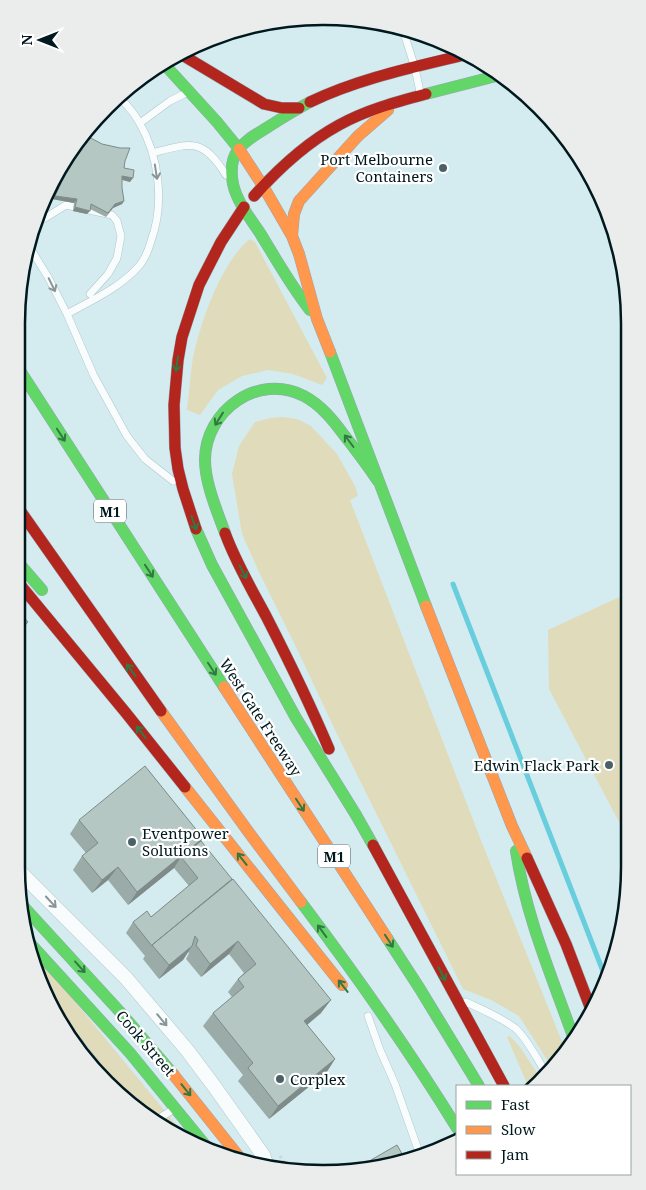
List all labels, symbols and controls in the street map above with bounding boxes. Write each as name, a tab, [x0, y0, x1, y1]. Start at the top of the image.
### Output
north arrow	[15, 15, 65, 65]
text: N	[17, 34, 36, 46]
place label: Port Melbourne Containers	[320, 149, 433, 186]
marker: Port Melbourne Containers	[437, 162, 449, 174]
one-way arrow	[152, 163, 162, 179]
one-way arrow	[48, 277, 57, 292]
one-way arrow	[172, 355, 182, 371]
one-way arrow	[213, 412, 223, 426]
one-way arrow	[56, 427, 66, 441]
one-way arrow	[344, 434, 354, 448]
road number: M1	[94, 500, 126, 522]
one-way arrow	[190, 515, 199, 531]
one-way arrow	[144, 564, 154, 578]
one-way arrow	[238, 565, 248, 580]
street label: West Gate Freeway	[215, 654, 307, 780]
one-way arrow	[207, 661, 217, 675]
one-way arrow	[126, 664, 137, 677]
one-way arrow	[135, 725, 146, 738]
place label: Edwin Flack Park	[474, 755, 599, 775]
marker: Edwin Flack Park	[603, 759, 615, 771]
one-way arrow	[296, 798, 306, 812]
place label: Eventpower Solutions	[142, 823, 229, 860]
marker: Eventpower Solutions	[126, 836, 138, 848]
road number: M1	[318, 844, 350, 868]
one-way arrow	[236, 853, 247, 866]
one-way arrow	[45, 896, 57, 908]
one-way arrow	[317, 924, 327, 938]
one-way arrow	[384, 934, 394, 948]
one-way arrow	[74, 961, 85, 974]
one-way arrow	[437, 966, 447, 981]
one-way arrow	[337, 980, 348, 993]
street label: Cook Street	[112, 1006, 180, 1080]
one-way arrow	[157, 1014, 168, 1027]
place label: Corplex	[290, 1069, 346, 1089]
marker: Corplex	[274, 1073, 286, 1085]
one-way arrow	[181, 1083, 192, 1096]
legend	[456, 1085, 631, 1175]
text: Fast	[501, 1094, 530, 1114]
text: Slow	[501, 1119, 535, 1139]
text: Jam	[500, 1144, 529, 1164]

